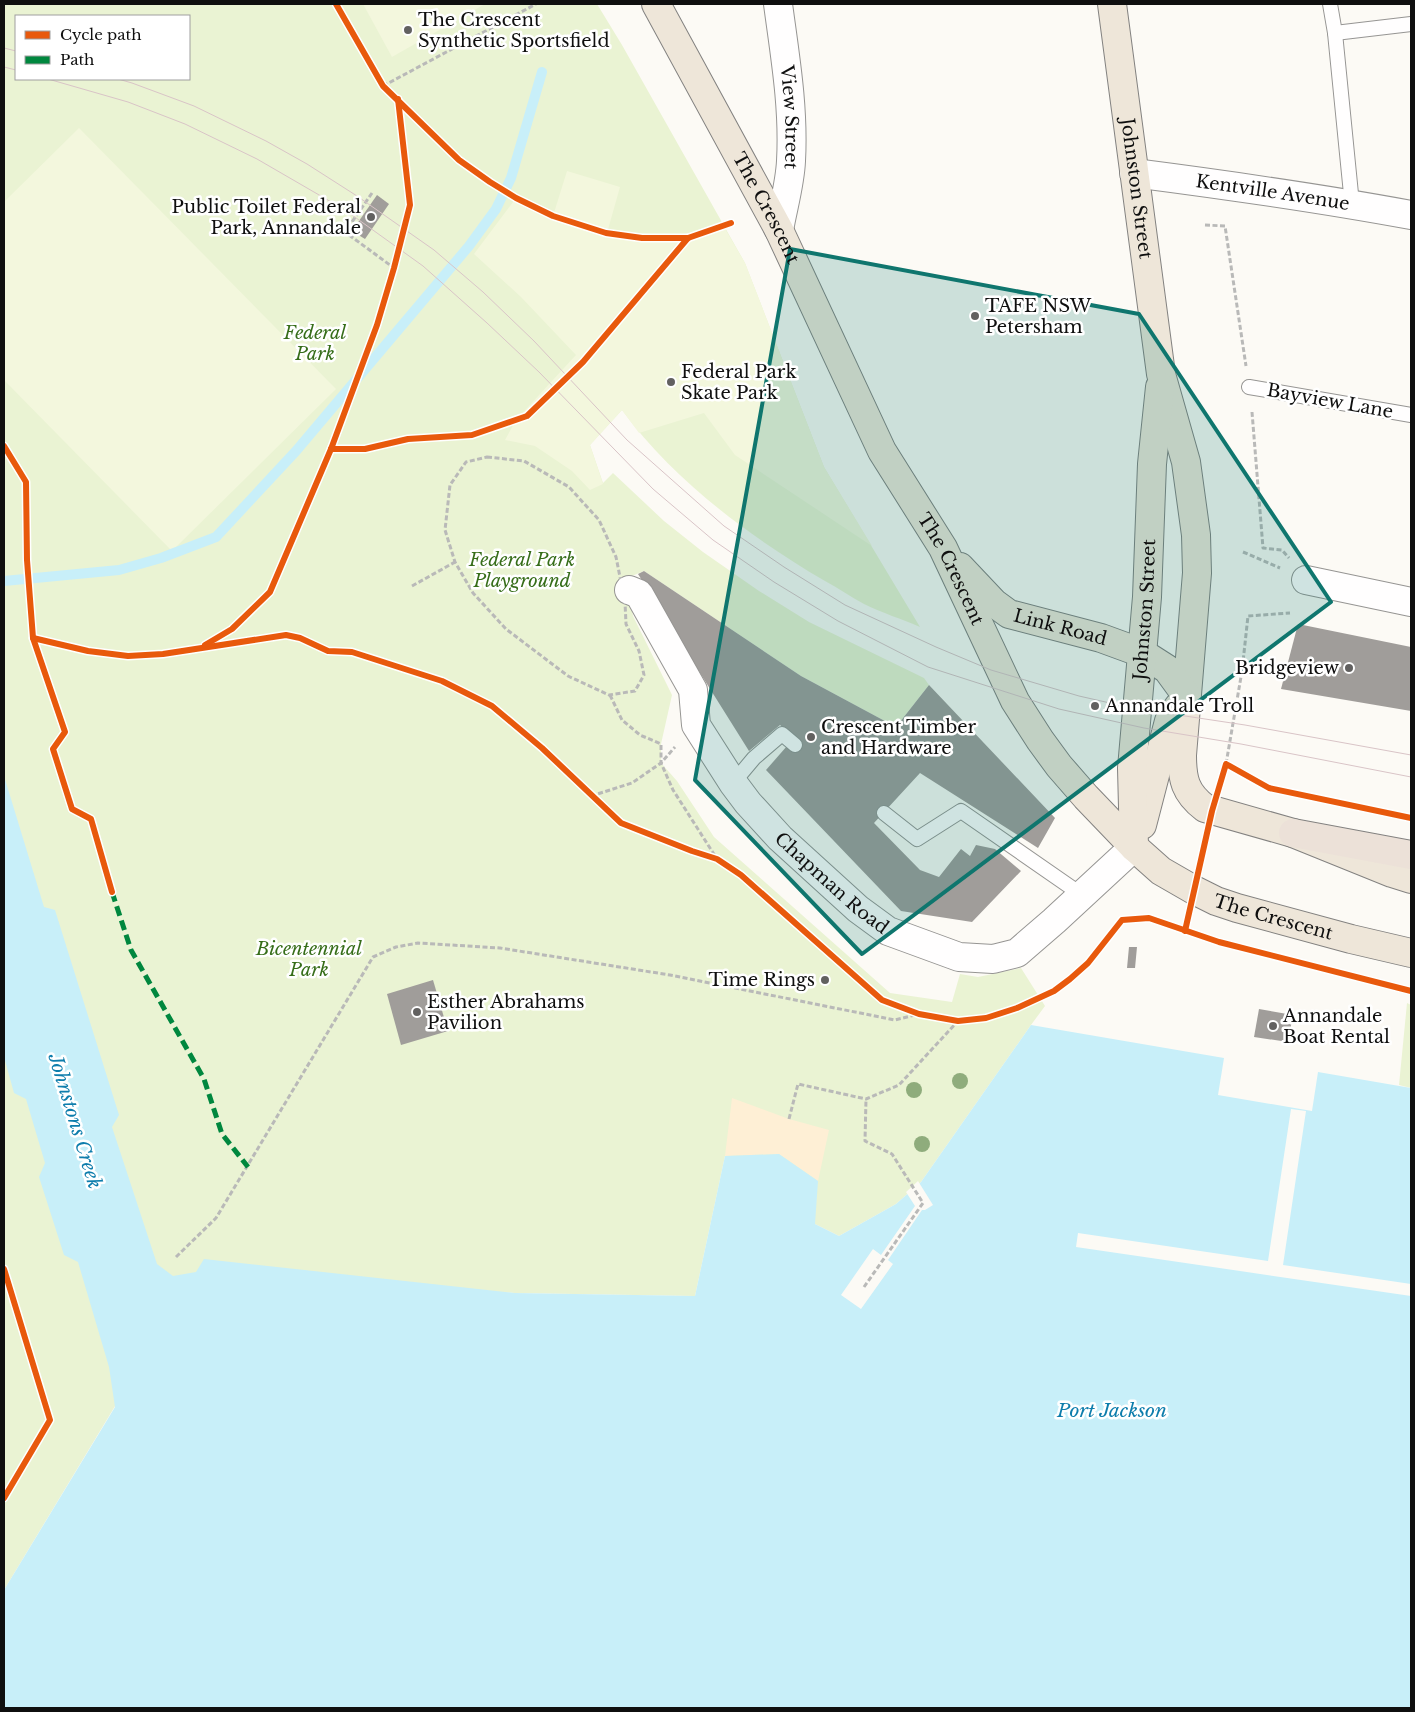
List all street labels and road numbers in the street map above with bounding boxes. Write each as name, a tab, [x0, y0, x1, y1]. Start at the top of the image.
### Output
street label: View Street	[775, 63, 803, 170]
street label: Johnston Street	[1116, 115, 1157, 260]
street label: The Crescent	[728, 149, 804, 268]
street label: Kentville Avenue	[1194, 170, 1351, 215]
street label: Bayview Lane	[1265, 379, 1395, 423]
street label: The Crescent	[913, 509, 989, 629]
street label: Johnston Street	[1129, 538, 1160, 683]
street label: Link Road	[1011, 605, 1109, 650]
street label: Chapman Road	[770, 828, 893, 939]
street label: The Crescent	[1211, 890, 1335, 945]

